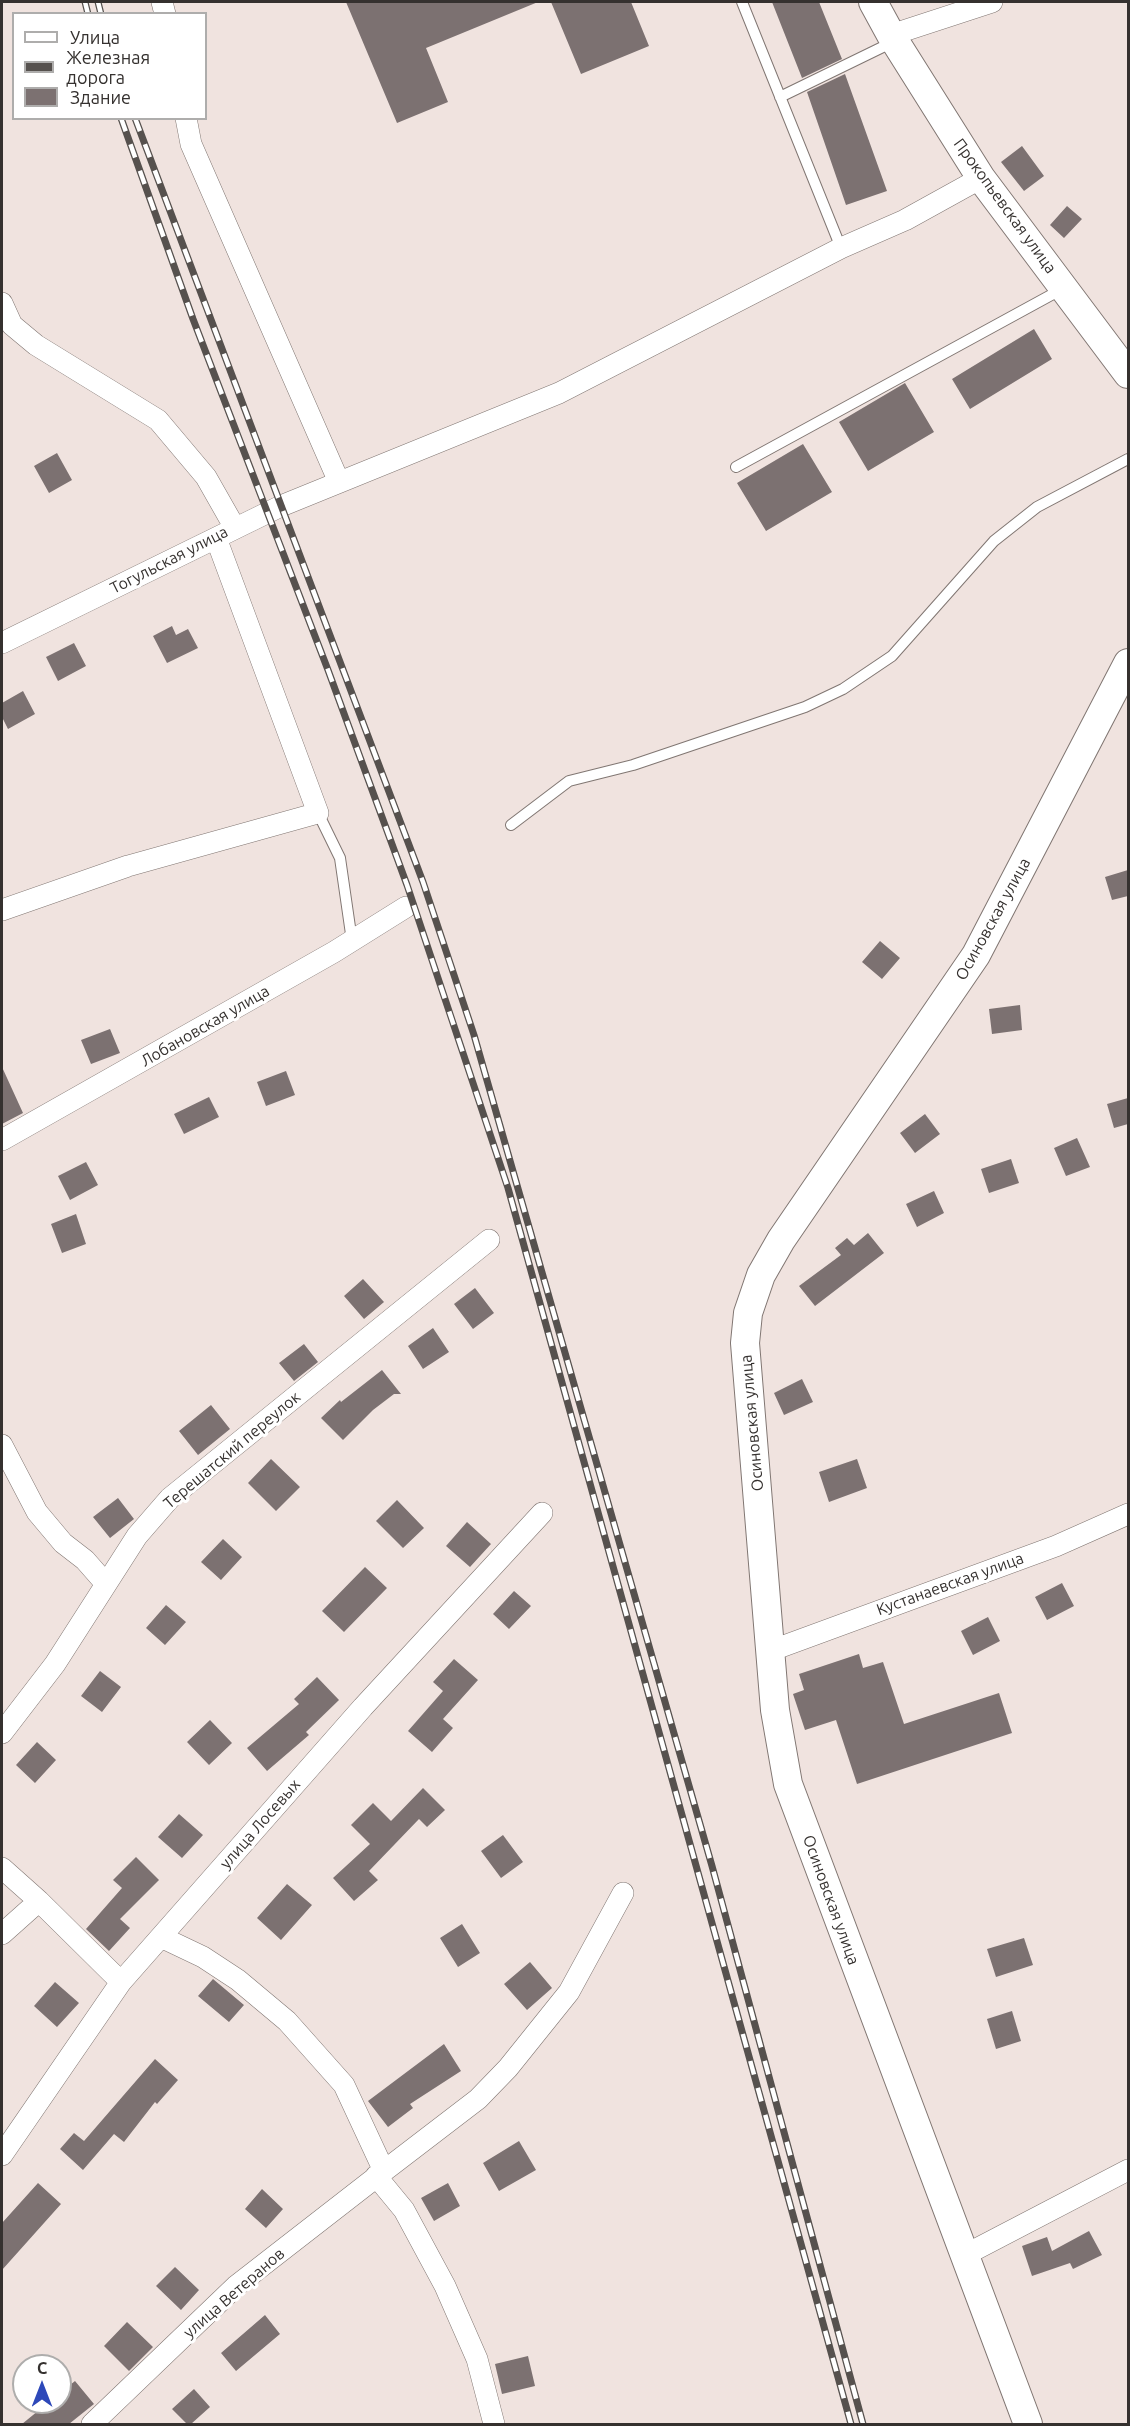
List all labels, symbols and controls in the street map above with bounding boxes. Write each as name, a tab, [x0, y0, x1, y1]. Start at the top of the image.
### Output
legend	[12, 12, 207, 120]
text: Улица	[70, 27, 120, 47]
text: Железная дорога	[66, 47, 150, 87]
text: Здание	[70, 87, 131, 107]
street label: Прокопьевская улица	[950, 135, 1060, 277]
street label: Тогульская улица	[107, 522, 231, 598]
street label: Осиновская улица	[951, 855, 1035, 983]
street label: Лобановская улица	[137, 981, 273, 1071]
street label: Осиновская улица	[736, 1354, 768, 1492]
street label: Терешатский переулок	[160, 1387, 304, 1513]
street label: Кустанаевская улица	[874, 1548, 1026, 1620]
street label: улица Лосевых	[216, 1775, 304, 1873]
street label: Осиновская улица	[799, 1832, 863, 1968]
street label: улица Ветеранов	[180, 2244, 288, 2342]
north arrow	[12, 2354, 72, 2414]
text: С	[37, 2359, 47, 2377]

